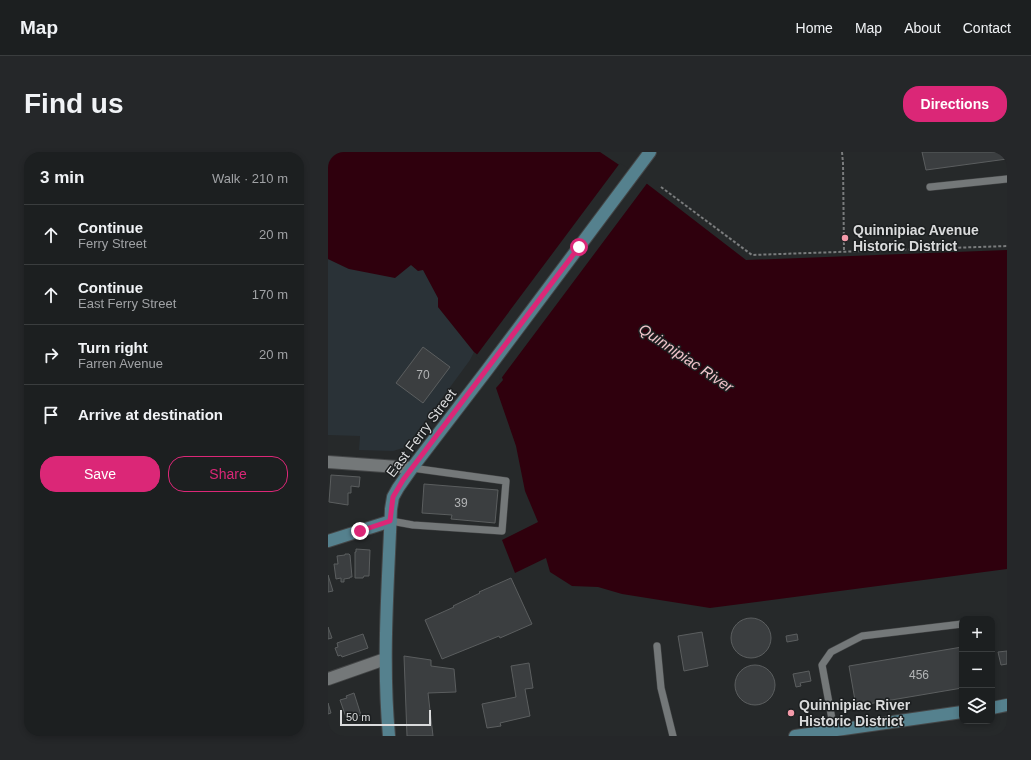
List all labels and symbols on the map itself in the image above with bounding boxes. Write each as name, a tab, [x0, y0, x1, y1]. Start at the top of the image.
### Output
place label: Quinnipiac Avenue Historic District	[853, 222, 979, 254]
marker: Quinnipiac Avenue Historic District	[840, 233, 850, 243]
route start	[570, 238, 588, 256]
water label: Quinnipiac River	[636, 320, 737, 396]
house number: 70	[416, 368, 430, 382]
street label: East Ferry Street	[383, 386, 459, 480]
house number: 39	[454, 496, 468, 510]
route end	[351, 522, 369, 540]
house number: 456	[909, 668, 929, 682]
place label: Quinnipiac River Historic District	[799, 697, 911, 729]
scale bar	[340, 708, 431, 727]
marker: Quinnipiac River Historic District	[786, 708, 796, 718]

